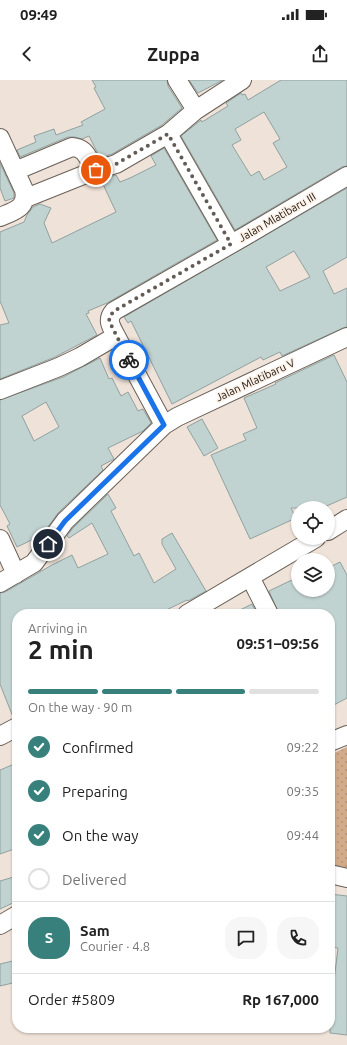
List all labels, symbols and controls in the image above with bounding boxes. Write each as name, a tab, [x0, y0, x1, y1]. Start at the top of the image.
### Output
text: 09:49	[20, 6, 58, 23]
icon: back	[16, 43, 38, 65]
icon: share	[309, 43, 331, 65]
text: Zuppa	[147, 44, 200, 64]
pin	[79, 153, 113, 187]
icon: bag	[85, 159, 107, 181]
street label: Jalan Mlatibaru III	[236, 190, 318, 244]
courier	[109, 340, 149, 380]
icon: bike	[118, 349, 140, 371]
street label: Jalan Mlatibaru V	[214, 356, 296, 404]
map controls	[291, 501, 335, 597]
button: locate	[291, 501, 335, 545]
pin	[31, 527, 65, 561]
icon: home	[37, 533, 59, 555]
button: layers	[291, 553, 335, 597]
text: Arriving in	[28, 621, 87, 635]
text: 2 min	[28, 635, 94, 664]
text: 09:51–09:56	[236, 635, 319, 652]
text: On the way · 90 m	[28, 700, 132, 714]
icon: check	[28, 736, 50, 758]
text: Confirmed	[62, 739, 134, 756]
text: 09:22	[286, 740, 319, 754]
icon: check	[28, 780, 50, 802]
text: Preparing	[62, 783, 128, 800]
text: 09:35	[286, 784, 319, 798]
icon: check	[28, 824, 50, 846]
text: On the way	[62, 827, 138, 844]
text: 09:44	[286, 828, 319, 842]
text: Delivered	[62, 871, 127, 888]
button: chat	[225, 917, 267, 959]
button: phone	[277, 917, 319, 959]
text: Sam	[80, 922, 110, 939]
text: S	[45, 929, 53, 946]
text: Courier · 4.8	[80, 939, 150, 953]
text: Order #5809	[28, 991, 115, 1008]
text: Rp 167,000	[242, 991, 319, 1008]

